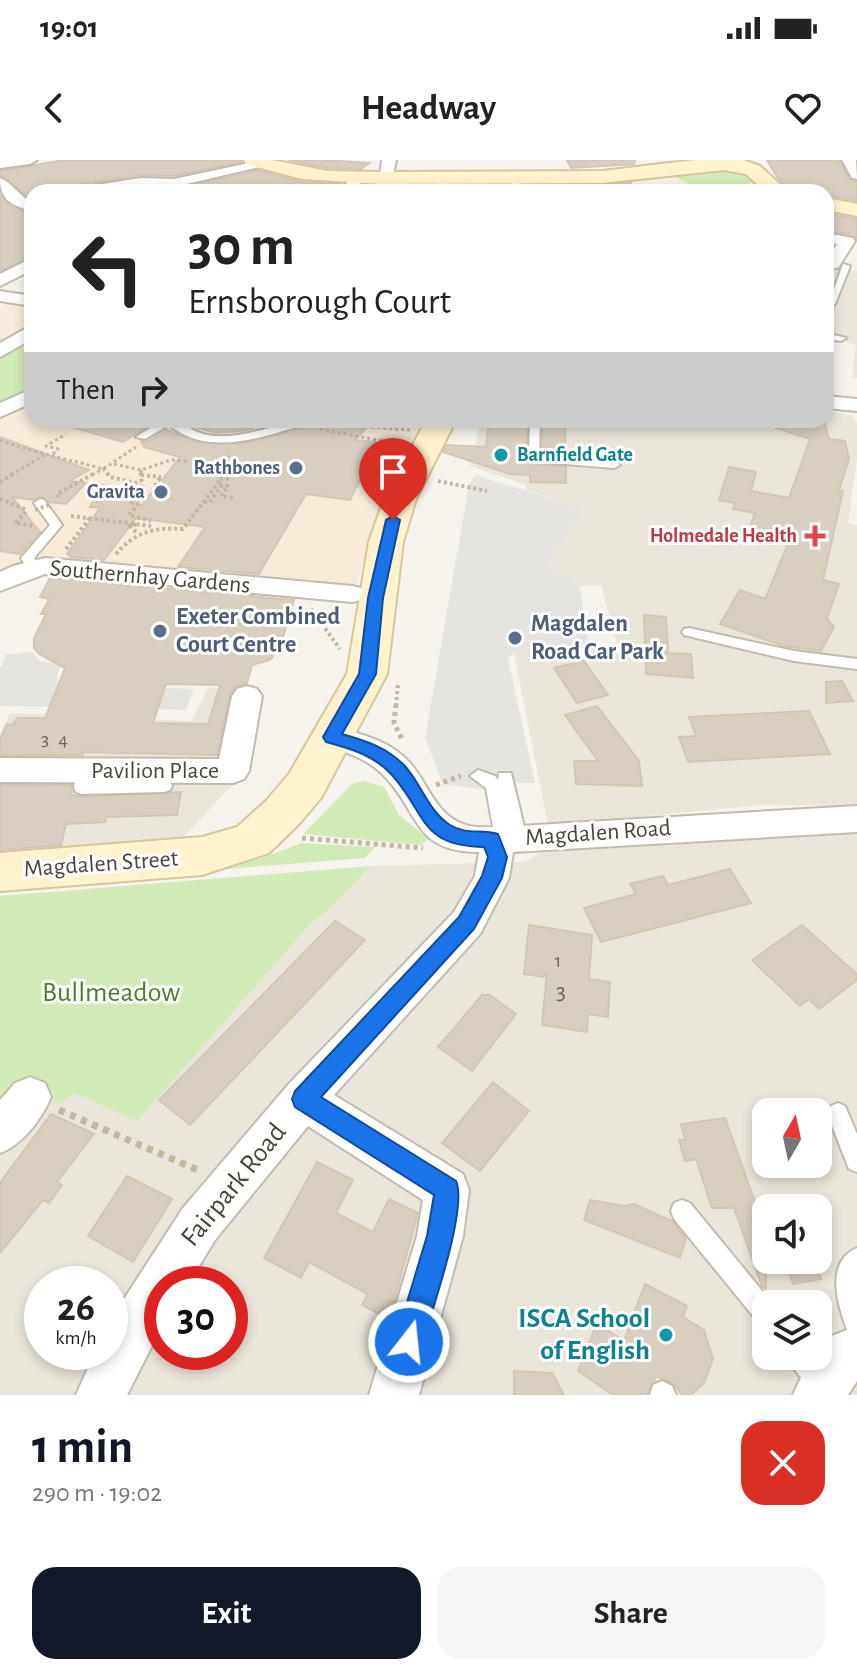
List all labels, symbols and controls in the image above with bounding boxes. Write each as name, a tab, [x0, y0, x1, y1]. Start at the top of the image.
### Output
text: 19:01	[40, 13, 99, 43]
icon: back	[32, 86, 76, 130]
icon: heart	[781, 86, 825, 130]
text: Headway	[361, 90, 496, 126]
icon: left	[56, 216, 160, 320]
text: 30 m	[188, 219, 295, 275]
text: Ernsborough Court	[188, 284, 451, 320]
icon: right	[131, 368, 175, 412]
text: Then	[56, 375, 115, 405]
pin	[359, 438, 427, 520]
place label: Barnfield Gate	[517, 445, 633, 465]
marker: Barnfield Gate	[492, 446, 510, 464]
icon: arrive	[371, 450, 415, 494]
place label: Rathbones	[193, 458, 280, 478]
marker: Rathbones	[287, 459, 305, 477]
place label: Gravita	[87, 482, 145, 502]
marker: Gravita	[152, 483, 170, 501]
marker: Holmedale Health	[804, 525, 826, 547]
place label: Holmedale Health	[650, 526, 797, 546]
street label: Southernhay Gardens	[49, 556, 251, 598]
place label: Exeter Combined Court Centre	[176, 605, 340, 657]
place label: Magdalen Road Car Park	[531, 612, 664, 664]
marker: Exeter Combined Court Centre	[151, 622, 169, 640]
marker: Magdalen Road Car Park	[506, 629, 524, 647]
house number: 3	[41, 729, 49, 749]
house number: 4	[58, 730, 68, 750]
street label: Pavilion Place	[91, 759, 219, 783]
street label: Magdalen Road	[524, 816, 672, 850]
street label: Magdalen Street	[23, 847, 179, 881]
house number: 1	[555, 951, 561, 971]
park label: Bullmeadow	[42, 979, 180, 1007]
house number: 3	[556, 980, 566, 1004]
north arrow	[752, 1098, 832, 1178]
map controls	[752, 1098, 832, 1370]
street label: Fairpark Road	[176, 1118, 292, 1252]
button: sound	[752, 1194, 832, 1274]
speed limit sign: 30	[144, 1266, 248, 1370]
text: 26	[57, 1288, 95, 1328]
button: layers	[752, 1290, 832, 1370]
position arrow	[367, 1300, 451, 1384]
place label: ISCA School of English	[518, 1305, 650, 1365]
marker: ISCA School of English	[657, 1326, 675, 1344]
text: km/h	[55, 1328, 97, 1348]
button: close	[741, 1421, 825, 1505]
text: 1 min	[32, 1424, 133, 1472]
text: 290 m · 19:02	[32, 1480, 162, 1506]
button: Exit	[32, 1567, 421, 1659]
button: Share	[437, 1567, 825, 1659]

